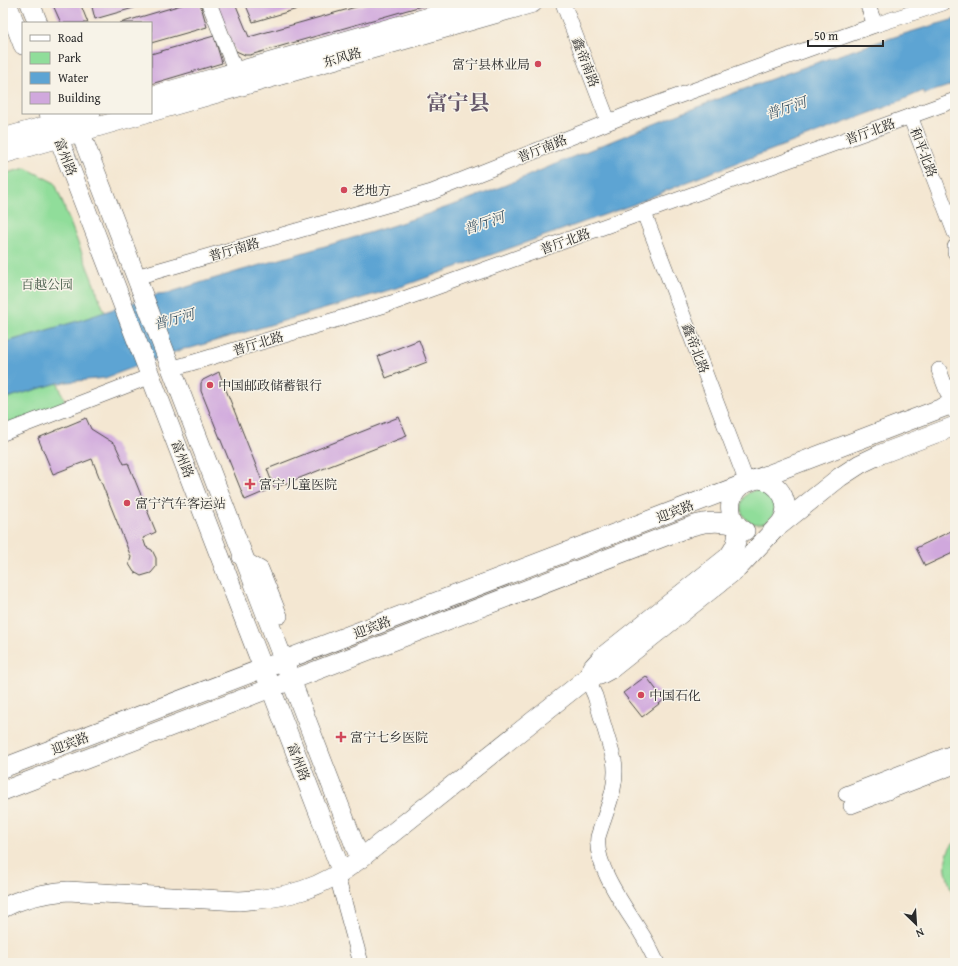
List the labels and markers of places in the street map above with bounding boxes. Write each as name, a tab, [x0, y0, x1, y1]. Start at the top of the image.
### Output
place label: 富宁县林业局	[452, 55, 530, 74]
marker: 富宁县林业局	[533, 59, 543, 69]
place label: 老地方	[352, 181, 391, 200]
marker: 老地方	[339, 185, 349, 195]
place label: 中国邮政储蓄银行	[218, 376, 322, 395]
marker: 中国邮政储蓄银行	[205, 380, 215, 390]
place label: 富宁儿童医院	[259, 475, 337, 494]
marker: 富宁儿童医院	[244, 478, 256, 490]
place label: 富宁汽车客运站	[135, 494, 226, 513]
marker: 富宁汽车客运站	[122, 498, 132, 508]
place label: 中国石化	[649, 686, 701, 705]
marker: 中国石化	[636, 690, 646, 700]
place label: 富宁七乡医院	[350, 728, 428, 747]
marker: 富宁七乡医院	[335, 731, 347, 743]

